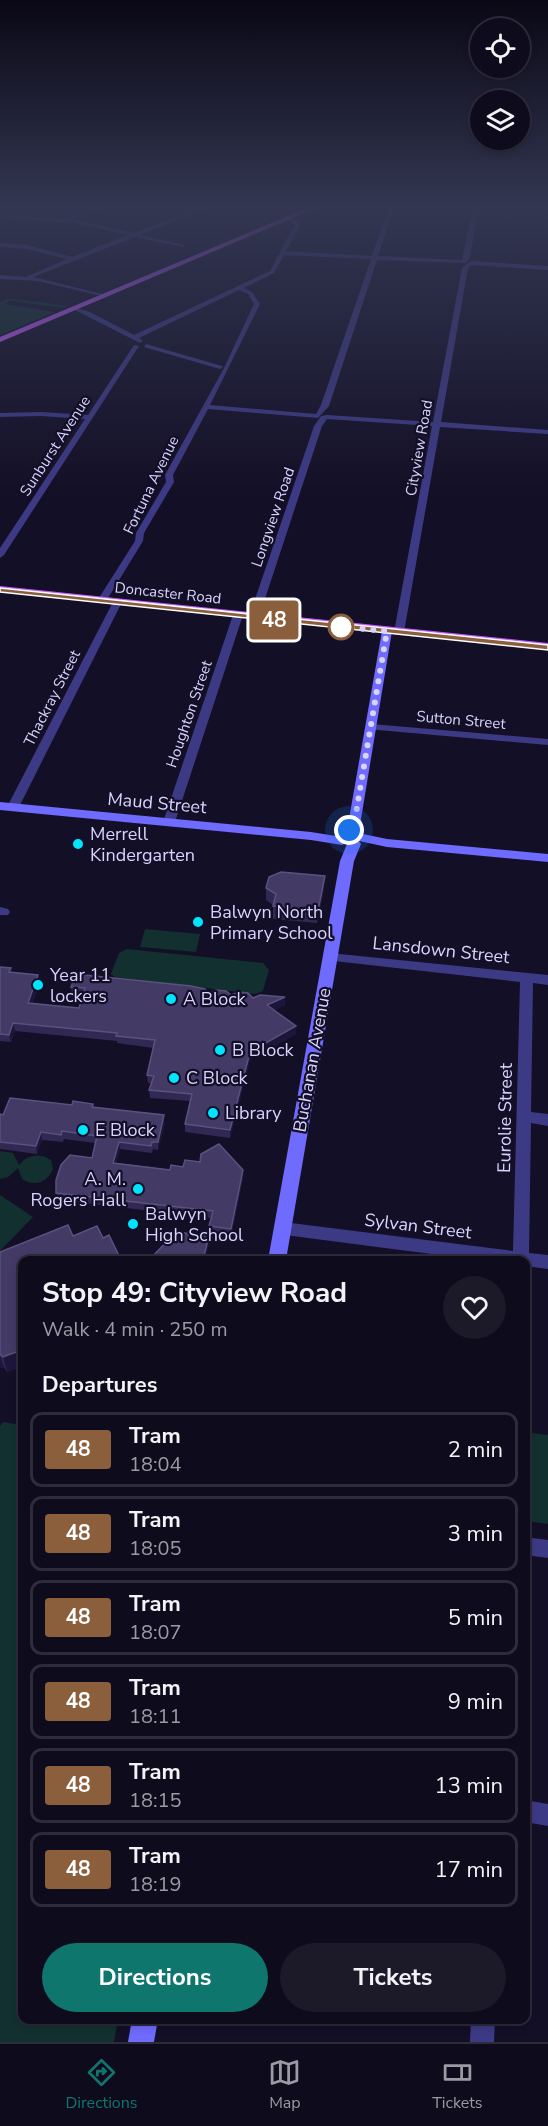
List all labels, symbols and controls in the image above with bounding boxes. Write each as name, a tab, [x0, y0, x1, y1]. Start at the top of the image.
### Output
map controls	[470, 18, 530, 150]
button: locate	[470, 18, 530, 78]
button: layers	[470, 90, 530, 150]
street label: Sunburst Avenue	[15, 392, 95, 500]
street label: Cityview Road	[401, 398, 437, 498]
street label: Fortuna Avenue	[119, 432, 183, 538]
street label: Longview Road	[247, 464, 299, 570]
street label: Doncaster Road	[114, 577, 222, 609]
line badge: 48	[247, 600, 301, 640]
text: 48	[261, 606, 287, 634]
unlabelled marker	[328, 614, 354, 640]
street label: Thackray Street	[19, 646, 85, 750]
street label: Houghton Street	[161, 657, 217, 770]
street label: Sutton Street	[416, 706, 507, 734]
street label: Maud Street	[107, 787, 208, 819]
your location	[334, 815, 364, 845]
place label: Merrell Kindergarten	[90, 822, 195, 867]
marker: Merrell Kindergarten	[71, 837, 85, 851]
place label: Balwyn North Primary School	[210, 900, 333, 945]
marker: Balwyn North Primary School	[191, 915, 205, 929]
street label: Lansdown Street	[371, 931, 511, 969]
place label: Year 11 lockers	[49, 963, 111, 1008]
marker: Year 11 lockers	[31, 978, 45, 992]
street label: Buchanan Avenue	[287, 986, 337, 1134]
place label: A Block	[183, 987, 246, 1011]
marker: A Block	[164, 992, 178, 1006]
place label: B Block	[232, 1038, 295, 1062]
marker: B Block	[213, 1043, 227, 1057]
street label: Eurolie Street	[492, 1062, 518, 1173]
place label: C Block	[186, 1066, 248, 1090]
marker: C Block	[167, 1071, 181, 1085]
place label: Library	[225, 1101, 282, 1125]
marker: Library	[206, 1106, 220, 1120]
place label: E Block	[95, 1118, 156, 1142]
marker: E Block	[76, 1123, 90, 1137]
place label: A. M. Rogers Hall	[30, 1167, 127, 1212]
marker: A. M. Rogers Hall	[131, 1182, 145, 1196]
place label: Balwyn High School	[145, 1202, 244, 1247]
street label: Sylvan Street	[363, 1208, 474, 1245]
marker: Balwyn High School	[126, 1217, 140, 1231]
text: Stop 49: Cityview Road	[42, 1274, 347, 1312]
button: heart	[443, 1276, 506, 1339]
text: Walk · 4 min · 250 m	[42, 1316, 228, 1343]
text: Departures	[42, 1370, 157, 1400]
text: Tram	[129, 1421, 181, 1451]
text: 48	[65, 1435, 91, 1463]
text: 2 min	[448, 1435, 503, 1465]
text: 18:04	[129, 1451, 182, 1478]
text: Tram	[129, 1505, 181, 1535]
text: 48	[65, 1519, 91, 1547]
text: 3 min	[448, 1519, 503, 1549]
text: 18:05	[129, 1535, 182, 1562]
text: Tram	[129, 1589, 181, 1619]
text: 48	[65, 1603, 91, 1631]
text: 5 min	[448, 1603, 503, 1633]
text: 18:07	[129, 1619, 182, 1646]
text: Tram	[129, 1673, 181, 1703]
text: 48	[65, 1687, 91, 1715]
text: 9 min	[448, 1687, 503, 1717]
text: 18:11	[129, 1703, 182, 1730]
text: Tram	[129, 1757, 181, 1787]
text: 48	[65, 1771, 91, 1799]
text: 13 min	[435, 1771, 503, 1801]
text: 18:15	[129, 1787, 182, 1814]
text: Tram	[129, 1841, 181, 1871]
text: 48	[65, 1855, 91, 1883]
text: 17 min	[435, 1855, 503, 1885]
text: 18:19	[129, 1871, 182, 1898]
button: Directions	[42, 1943, 268, 2012]
button: Tickets	[280, 1943, 506, 2012]
tab: Directions	[65, 2056, 138, 2114]
tab: Map	[268, 2056, 301, 2114]
tab: Tickets	[432, 2056, 483, 2114]

